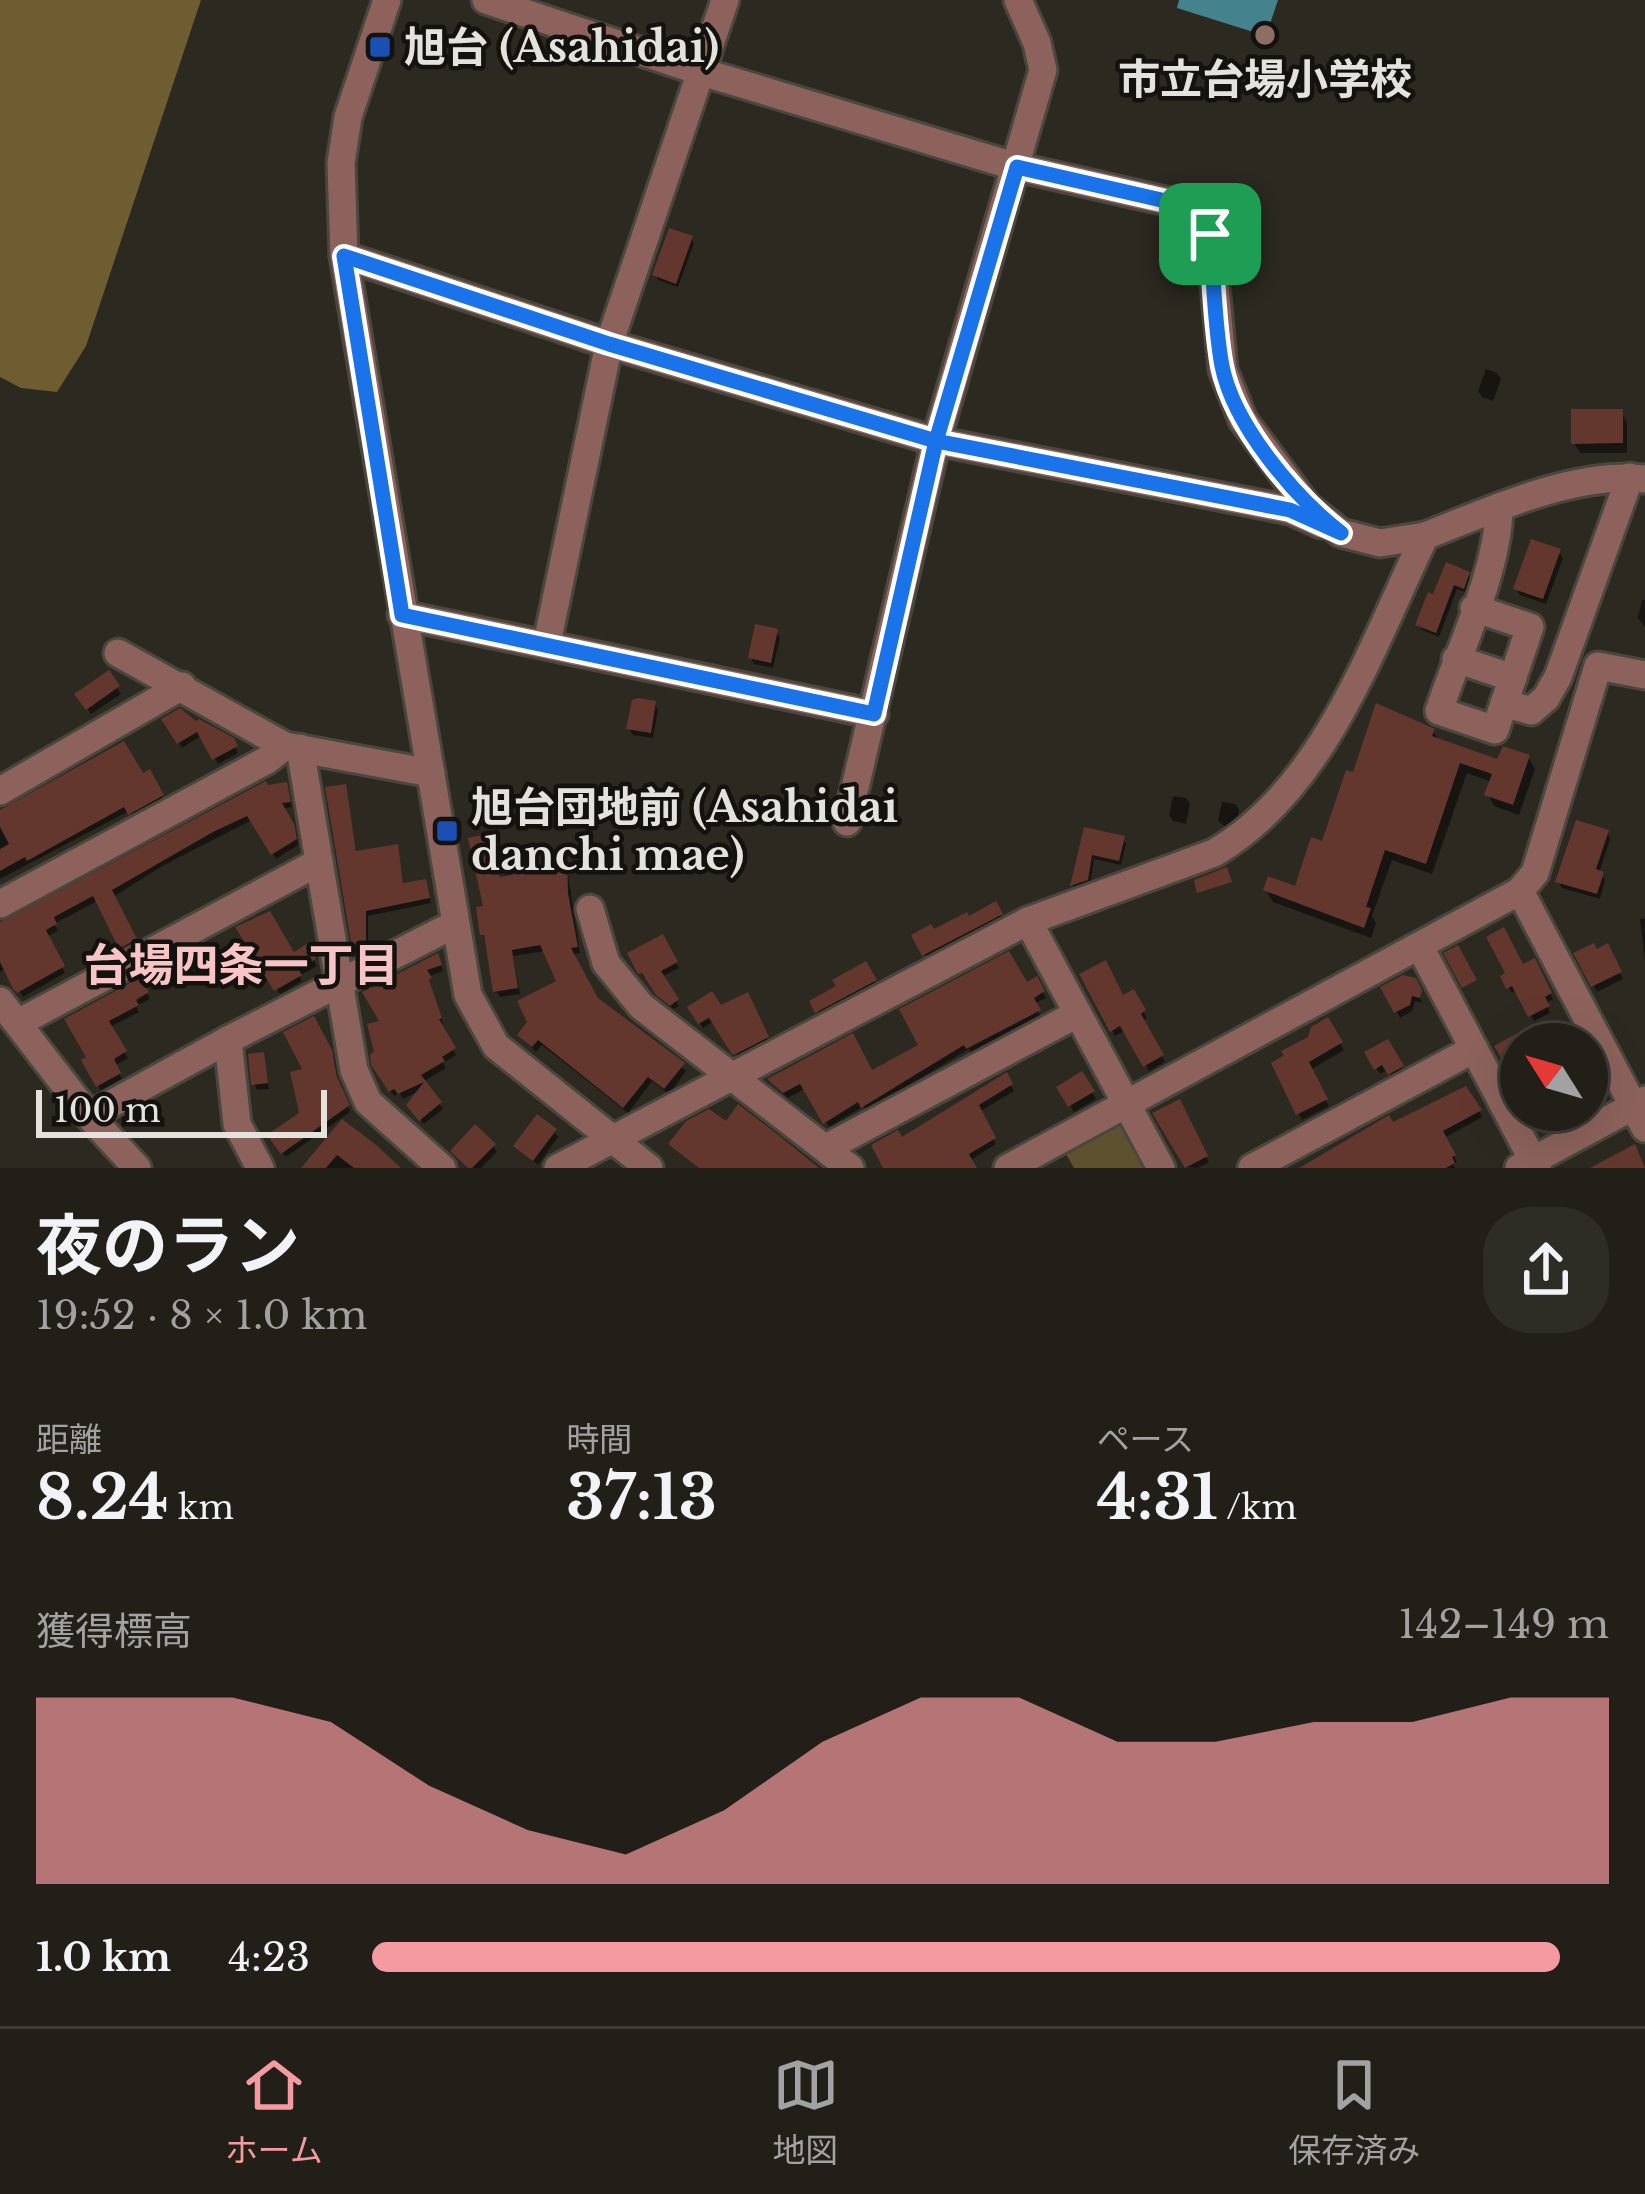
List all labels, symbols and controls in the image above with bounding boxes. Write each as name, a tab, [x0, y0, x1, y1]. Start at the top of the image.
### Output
place label: 旭台 (Asahidai)	[404, 21, 719, 73]
marker: 市立台場小学校	[1252, 22, 1278, 48]
marker: 旭台 (Asahidai)	[367, 34, 393, 60]
place label: 市立台場小学校	[1118, 53, 1412, 105]
pin	[1159, 183, 1261, 285]
icon: arrive	[1177, 201, 1243, 267]
place label: 旭台団地前 (Asahidai danchi mae)	[471, 781, 898, 881]
marker: 旭台団地前 (Asahidai danchi mae)	[434, 818, 460, 844]
district label: 台場四条一丁目	[83, 937, 399, 993]
north arrow	[1500, 1023, 1608, 1131]
map controls	[1500, 1023, 1608, 1131]
scale bar	[36, 1084, 327, 1137]
text: 100 m	[54, 1090, 161, 1131]
text: 夜のラン	[36, 1205, 300, 1287]
button: share	[1483, 1207, 1609, 1333]
text: 19:52 · 8 × 1.0 km	[36, 1291, 367, 1340]
text: 距離	[36, 1419, 102, 1460]
text: 時間	[566, 1419, 632, 1460]
text: ペース	[1097, 1419, 1194, 1460]
text: 8.24	[36, 1461, 169, 1535]
text: 37:13	[566, 1461, 717, 1535]
text: 4:31	[1097, 1461, 1218, 1535]
text: km	[169, 1487, 234, 1528]
text: /km	[1218, 1487, 1297, 1528]
text: 142–149 m	[1398, 1600, 1609, 1649]
text: 獲得標高	[36, 1607, 192, 1656]
text: 1.0 km	[36, 1933, 171, 1982]
text: 4:23	[228, 1933, 310, 1982]
tab: ホーム	[225, 2052, 323, 2172]
tab: 地図	[773, 2052, 839, 2172]
tab: 保存済み	[1288, 2052, 1420, 2172]

